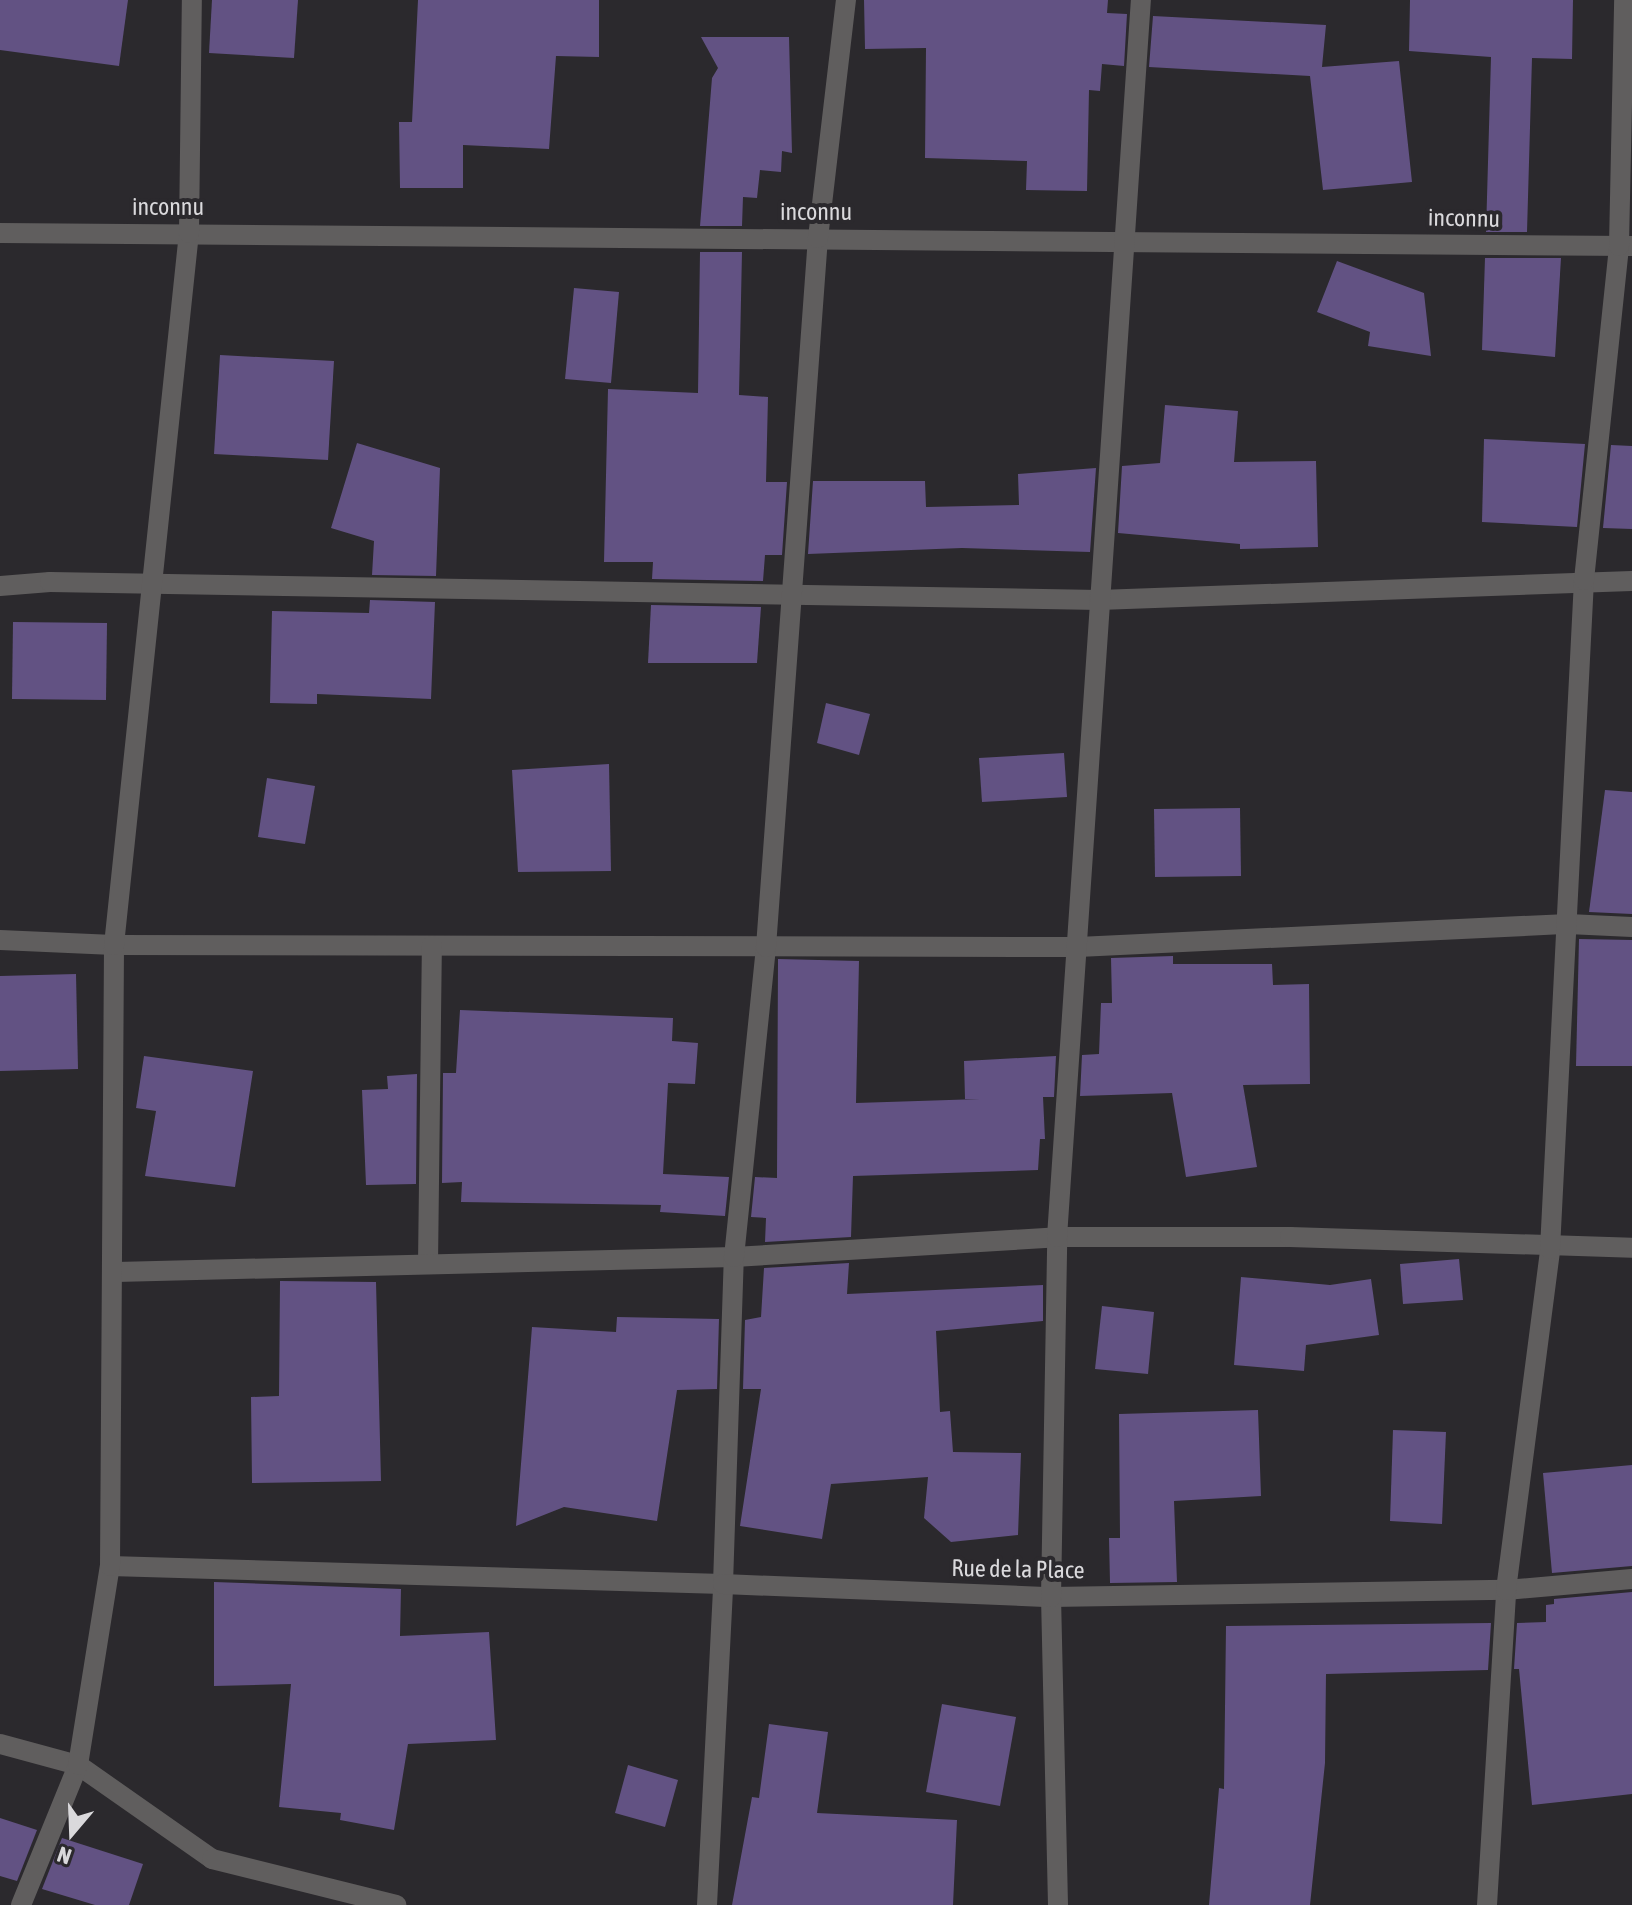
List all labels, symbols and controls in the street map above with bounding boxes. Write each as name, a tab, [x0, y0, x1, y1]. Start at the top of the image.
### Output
street label: inconnu	[132, 193, 204, 221]
street label: inconnu	[780, 198, 852, 226]
street label: inconnu	[1428, 203, 1500, 233]
street label: Rue de la Place	[951, 1553, 1085, 1585]
north arrow	[32, 1793, 112, 1873]
text: N	[54, 1841, 75, 1870]

